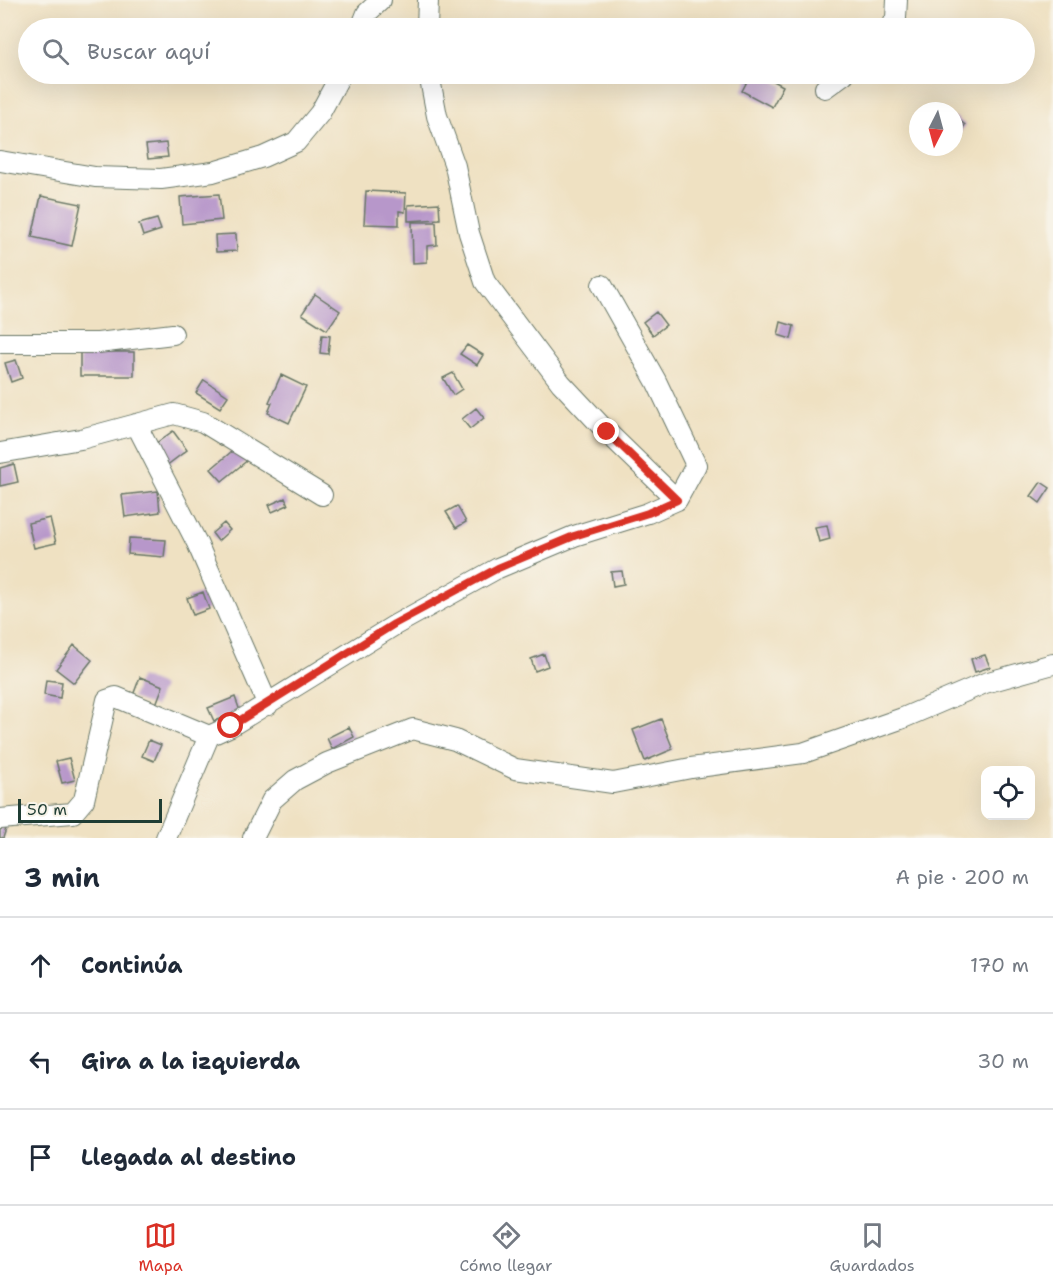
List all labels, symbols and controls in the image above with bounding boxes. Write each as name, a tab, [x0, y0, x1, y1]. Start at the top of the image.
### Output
search box	[18, 18, 1035, 84]
icon: search	[39, 35, 72, 68]
text: Buscar aquí	[87, 37, 210, 66]
north arrow	[909, 102, 963, 156]
route end	[593, 418, 619, 444]
route start	[217, 712, 243, 738]
map controls	[981, 766, 1035, 820]
button: locate	[981, 766, 1035, 820]
scale bar	[18, 796, 162, 824]
text: 50 m	[27, 799, 67, 820]
text: 3 min	[24, 860, 100, 895]
text: A pie · 200 m	[895, 864, 1029, 890]
icon: ahead	[24, 949, 57, 982]
text: Continúa	[81, 951, 183, 980]
text: 170 m	[970, 952, 1029, 978]
icon: left	[24, 1045, 57, 1078]
text: Gira a la izquierda	[81, 1047, 300, 1076]
text: 30 m	[977, 1048, 1029, 1074]
icon: arrive	[24, 1141, 57, 1174]
text: Llegada al destino	[81, 1143, 296, 1172]
tab: Mapa	[138, 1219, 183, 1276]
tab: Cómo llegar	[459, 1219, 553, 1276]
tab: Guardados	[829, 1219, 915, 1276]

